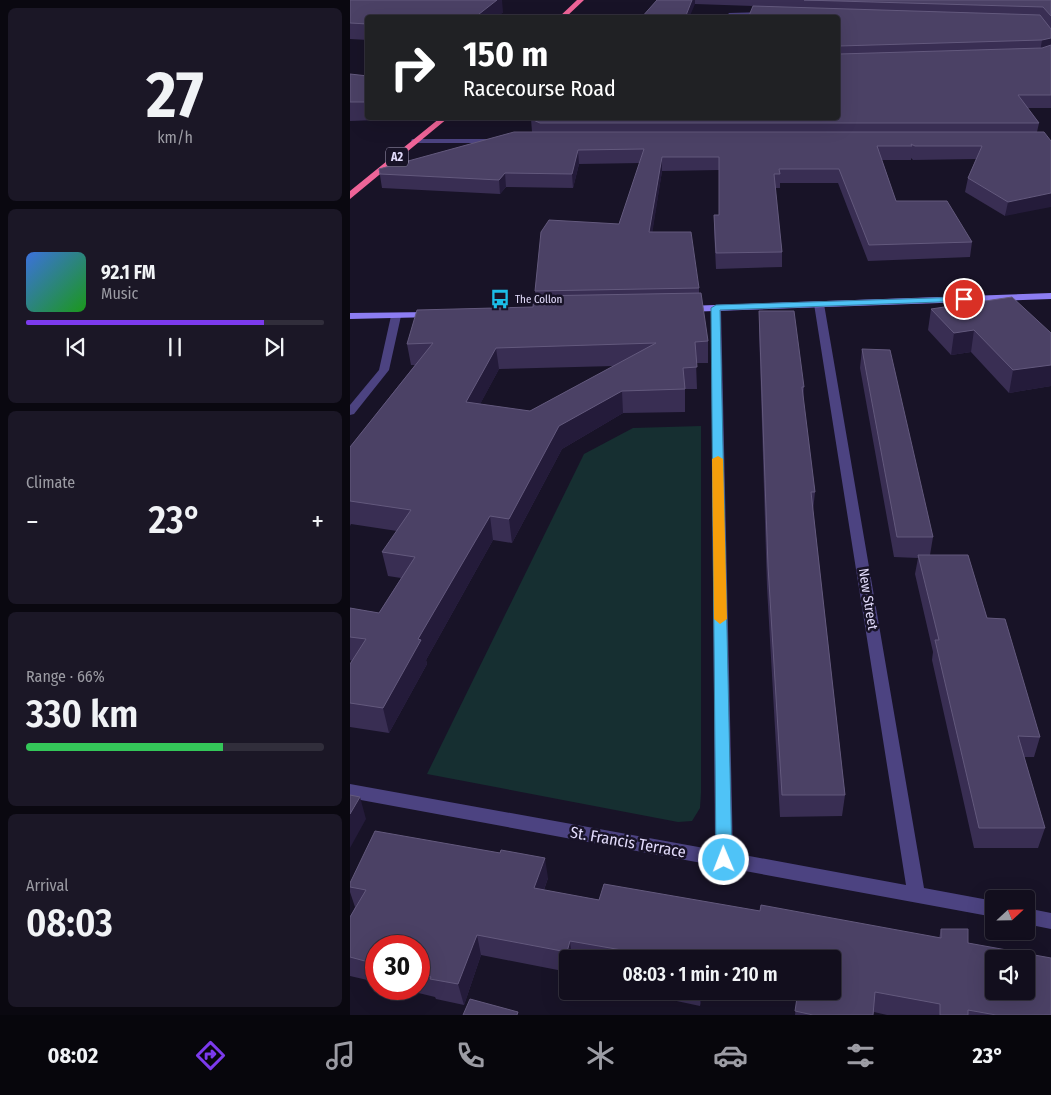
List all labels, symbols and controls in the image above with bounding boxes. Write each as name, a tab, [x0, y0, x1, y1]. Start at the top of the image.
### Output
text: 150 m	[463, 33, 548, 75]
icon: right	[380, 35, 445, 100]
text: 27	[146, 56, 204, 134]
text: Racecourse Road	[463, 75, 616, 102]
text: km/h	[157, 128, 193, 147]
road number: A2	[386, 148, 408, 166]
text: 92.1 FM	[101, 261, 155, 284]
pin	[943, 278, 985, 320]
text: Music	[101, 284, 138, 303]
icon: arrive	[950, 285, 978, 313]
bus stop icon: The Collon	[489, 288, 511, 310]
place label: The Collon	[515, 293, 562, 306]
icon: previous	[62, 333, 90, 361]
icon: pause	[161, 333, 189, 361]
icon: next	[260, 333, 288, 361]
text: Climate	[26, 473, 75, 492]
text: 23°	[148, 497, 201, 543]
text: −	[26, 505, 39, 538]
text: +	[311, 505, 324, 538]
street label: New Street	[855, 567, 881, 632]
text: Range · 66%	[26, 667, 105, 686]
text: 330 km	[26, 691, 138, 737]
street label: St. Francis Terrace	[569, 822, 687, 862]
position arrow	[697, 833, 749, 885]
text: Arrival	[26, 876, 68, 895]
north arrow	[985, 890, 1035, 940]
map controls	[985, 890, 1035, 1000]
text: 08:03	[26, 900, 113, 946]
speed limit sign: 30	[365, 935, 430, 1000]
button: sound	[985, 950, 1035, 1000]
text: 08:03 · 1 min · 210 m	[623, 963, 777, 986]
icon: directions	[193, 1038, 228, 1073]
icon: music	[323, 1038, 358, 1073]
icon: phone	[453, 1038, 488, 1073]
icon: climate	[583, 1038, 618, 1073]
icon: car	[713, 1038, 748, 1073]
icon: filters	[843, 1038, 878, 1073]
text: 08:02	[47, 1042, 98, 1069]
text: 23°	[973, 1042, 1003, 1069]

